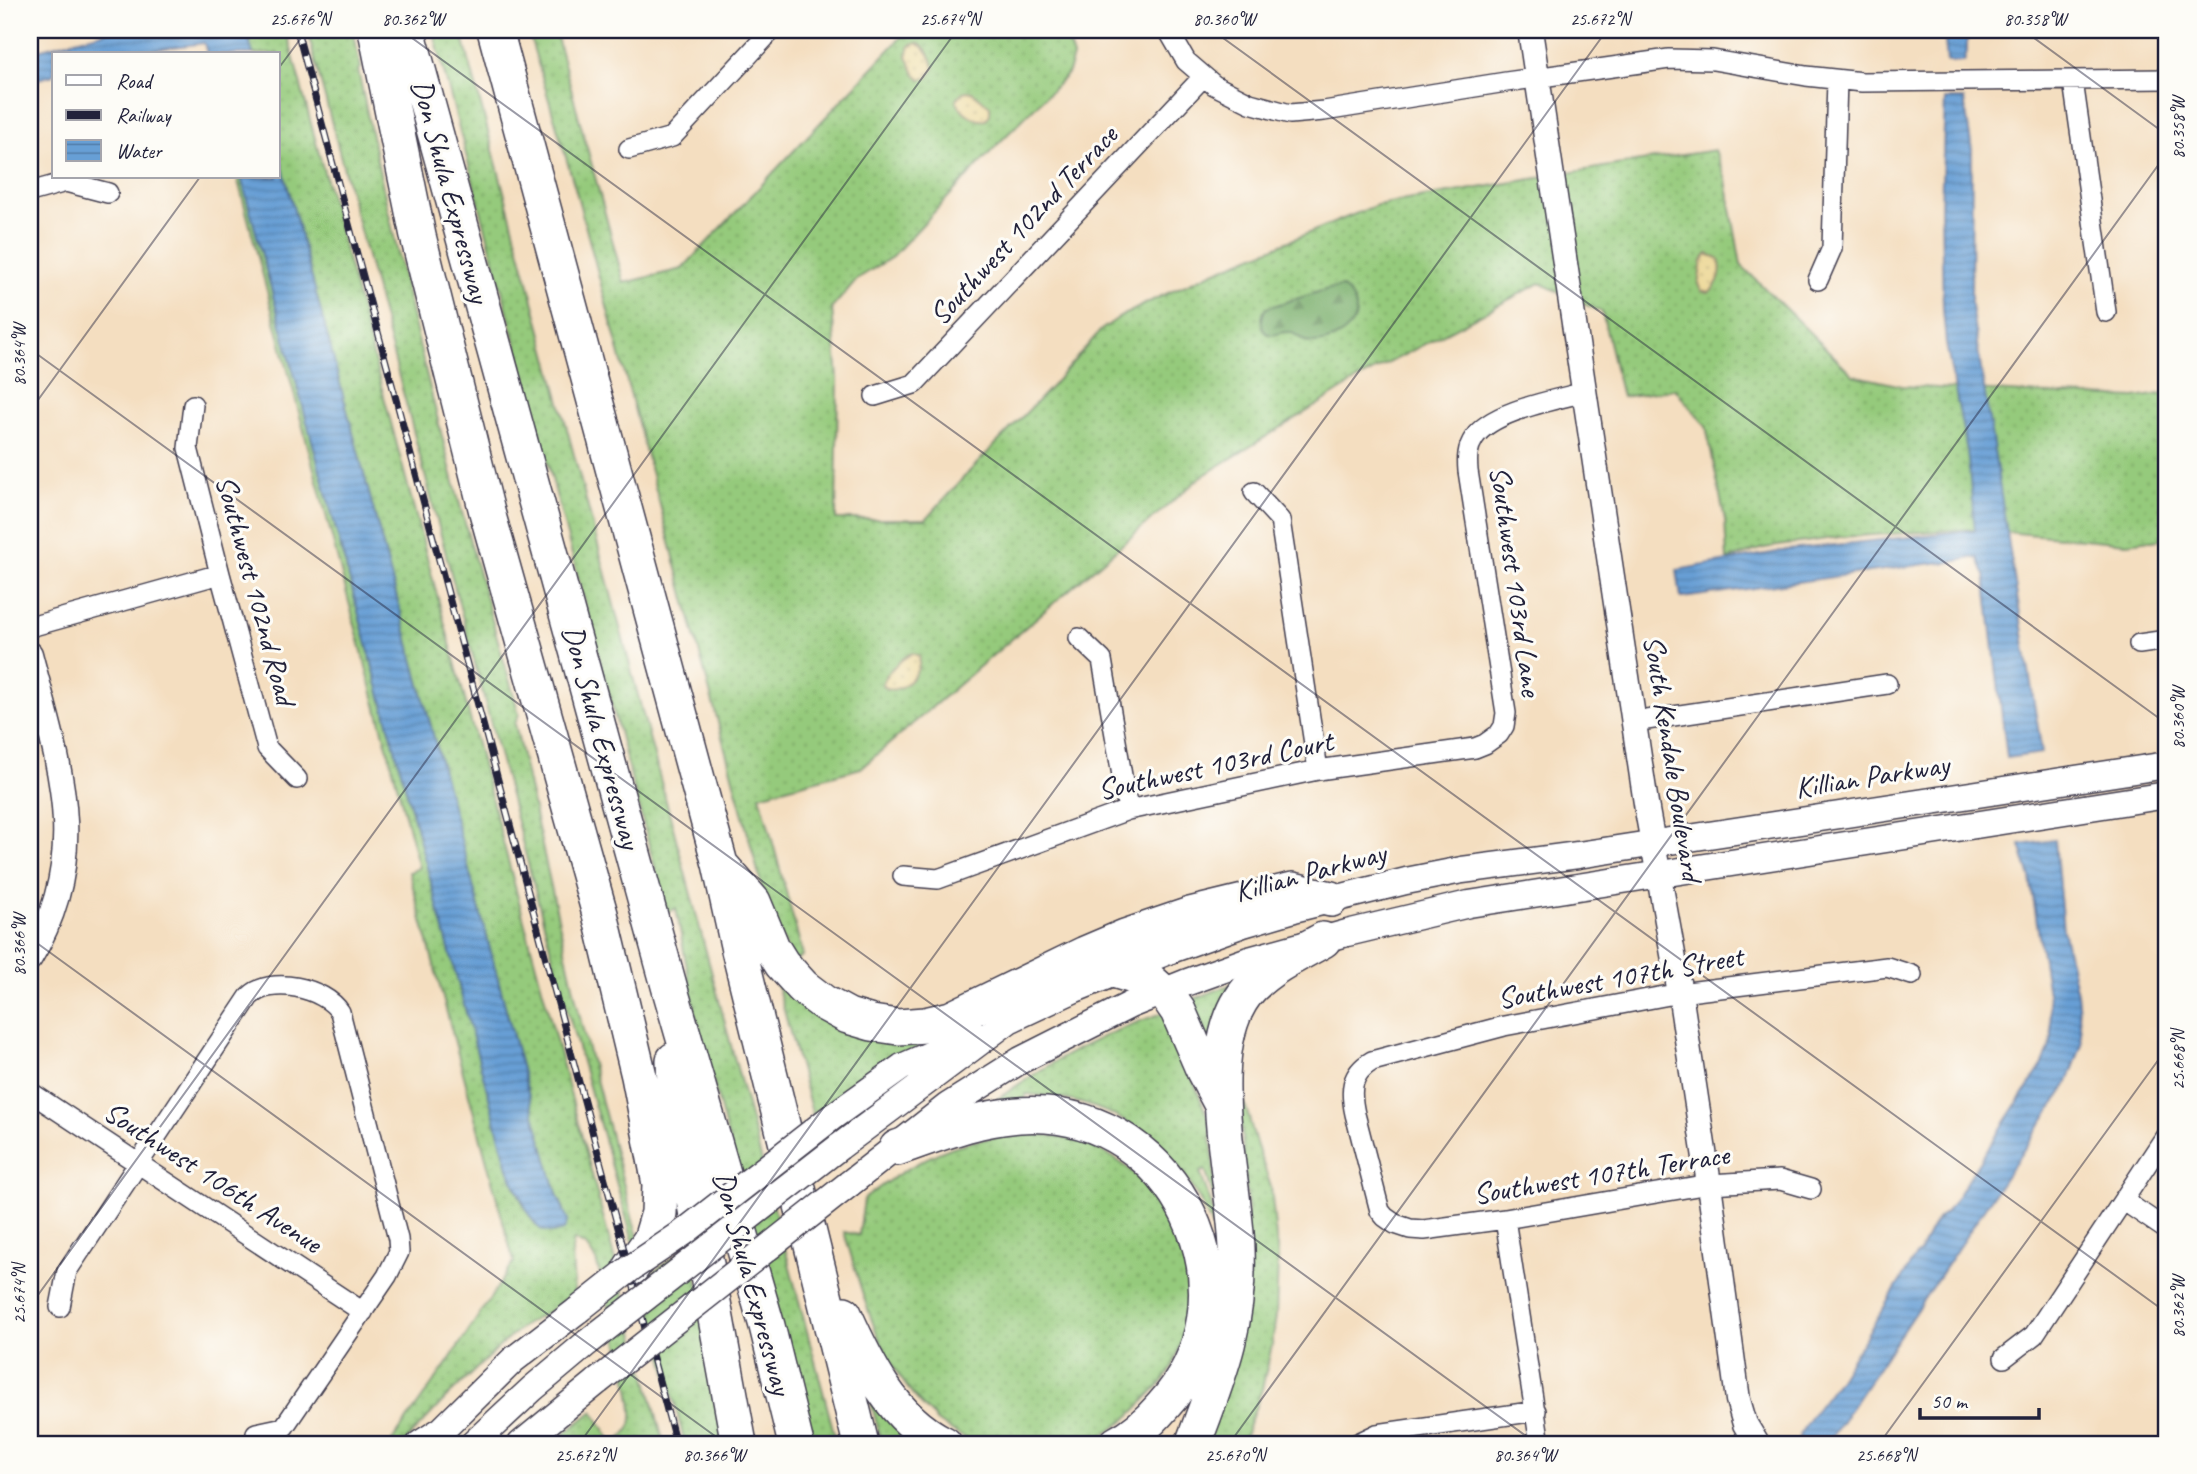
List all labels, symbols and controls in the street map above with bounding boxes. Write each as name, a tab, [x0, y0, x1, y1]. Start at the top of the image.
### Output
text: 25.676°N	[270, 8, 333, 30]
text: 80.362°W	[382, 8, 447, 30]
text: 25.674°N	[920, 8, 983, 30]
text: 80.360°W	[1193, 8, 1258, 30]
text: 25.672°N	[1570, 8, 1633, 30]
text: 80.358°W	[2004, 8, 2069, 30]
legend	[52, 52, 280, 178]
text: Road	[116, 68, 155, 94]
street label: Don Shula Expressway	[403, 75, 500, 309]
text: 80.358°W	[2167, 94, 2189, 159]
text: Railway	[116, 102, 172, 128]
street label: Southwest 102nd Terrace	[920, 115, 1127, 333]
text: Water	[116, 138, 163, 164]
text: 80.364°W	[8, 321, 30, 386]
street label: Southwest 103rd Lane	[1481, 464, 1551, 701]
street label: Southwest 102nd Road	[207, 471, 306, 713]
street label: Don Shula Expressway	[554, 621, 651, 855]
street label: South Kendale Boulevard	[1635, 633, 1712, 888]
text: 80.360°W	[2167, 684, 2189, 749]
street label: Southwest 103rd Court	[1094, 721, 1339, 808]
street label: Killian Parkway	[1792, 745, 1954, 807]
street label: Killian Parkway	[1230, 833, 1392, 910]
text: 80.366°W	[8, 911, 30, 976]
street label: Southwest 107th Street	[1494, 936, 1749, 1017]
text: 25.668°N	[2167, 1027, 2189, 1090]
street label: Southwest 106th Avenue	[97, 1092, 331, 1263]
street label: Southwest 107th Terrace	[1471, 1135, 1734, 1213]
street label: Don Shula Expressway	[705, 1167, 802, 1401]
text: 25.674°N	[8, 1261, 30, 1324]
text: 80.362°W	[2167, 1273, 2189, 1338]
scale bar	[1920, 1376, 2039, 1420]
text: 50 m	[1931, 1388, 1969, 1414]
text: 25.672°N	[555, 1444, 618, 1466]
text: 80.366°W	[683, 1444, 748, 1466]
text: 25.670°N	[1205, 1444, 1268, 1466]
text: 80.364°W	[1494, 1444, 1559, 1466]
text: 25.668°N	[1856, 1444, 1919, 1466]

